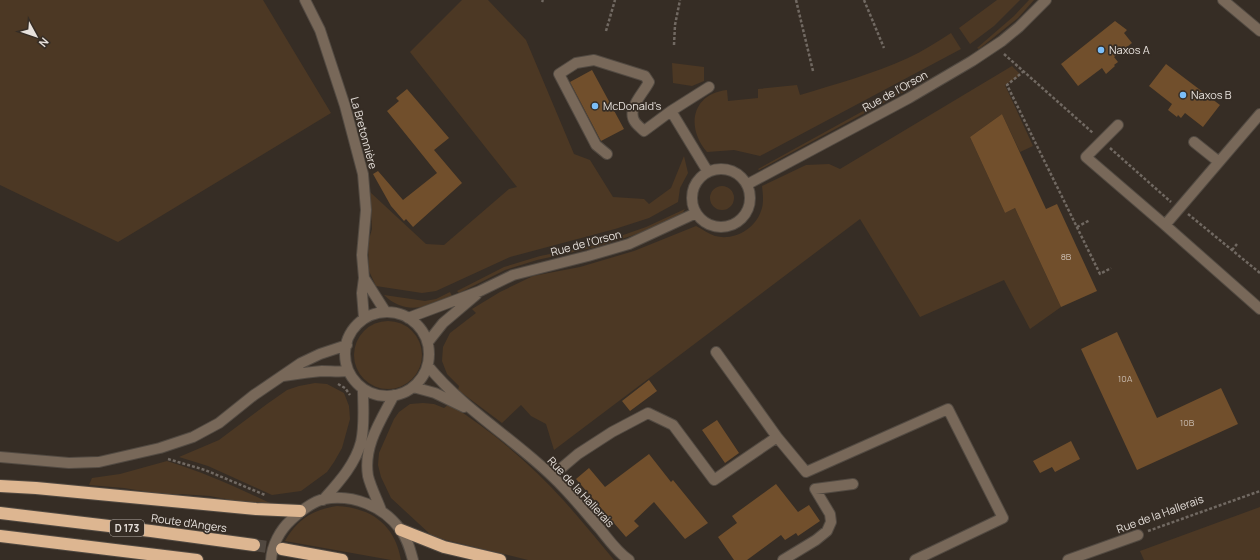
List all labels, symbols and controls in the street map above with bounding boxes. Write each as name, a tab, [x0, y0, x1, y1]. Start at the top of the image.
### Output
north arrow	[16, 16, 56, 56]
text: N	[36, 35, 52, 51]
place label: Naxos A	[1109, 42, 1150, 57]
marker: Naxos A	[1096, 45, 1106, 55]
street label: Rue de l'Orson	[859, 66, 930, 115]
place label: Naxos B	[1191, 87, 1232, 102]
marker: Naxos B	[1178, 90, 1188, 100]
street label: La Bretonnière	[348, 95, 381, 171]
place label: McDonald's	[603, 98, 661, 113]
marker: McDonald's	[590, 101, 600, 111]
street label: Rue de l'Orson	[549, 226, 623, 259]
house number: 8B	[1061, 250, 1072, 263]
house number: 10A	[1118, 372, 1133, 385]
house number: 10B	[1180, 416, 1195, 429]
street label: Rue de la Hallerais	[545, 453, 618, 530]
street label: Rue de la Hallerais	[1114, 491, 1206, 536]
street label: Route d'Angers	[150, 510, 228, 535]
road number: D 173	[110, 520, 144, 536]

